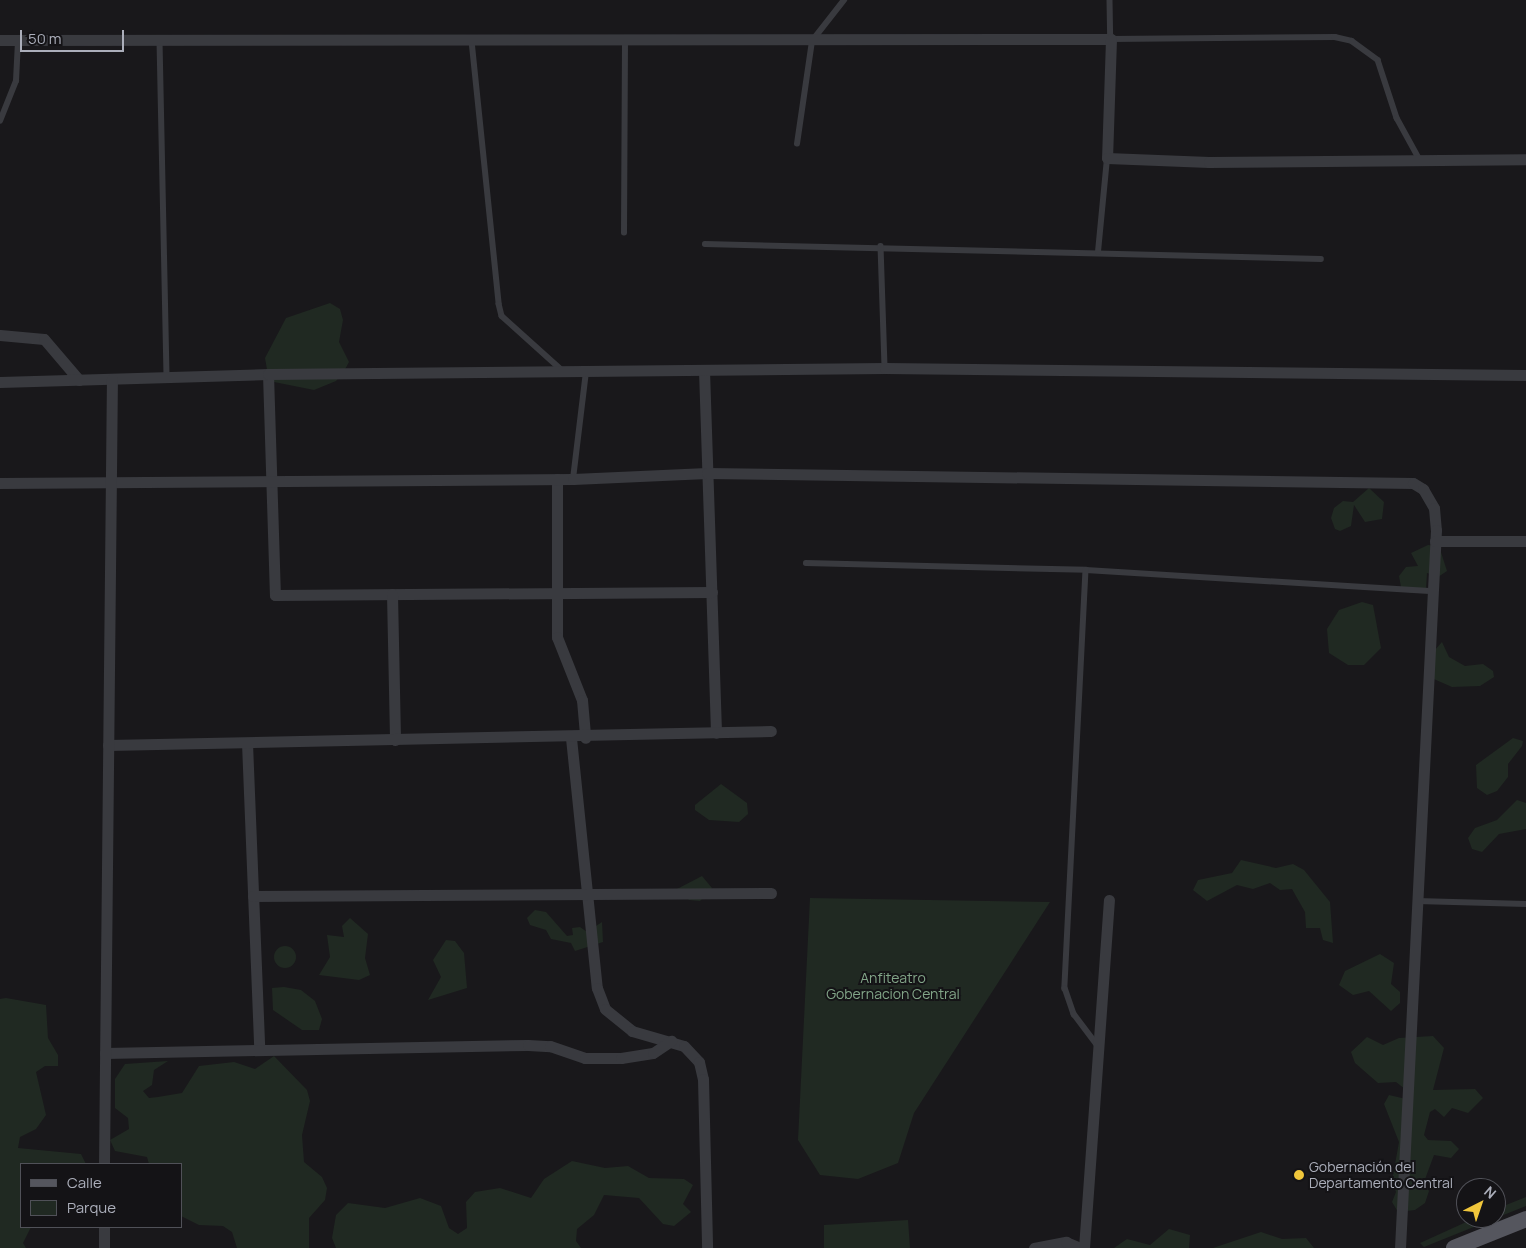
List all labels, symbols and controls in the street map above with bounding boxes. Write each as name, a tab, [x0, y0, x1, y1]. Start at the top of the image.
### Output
scale bar	[22, 20, 126, 52]
text: 50 m	[28, 28, 62, 49]
park label: Anfiteatro Gobernacion Central	[826, 970, 960, 1002]
place label: Gobernación del Departamento Central	[1309, 1159, 1453, 1192]
legend	[20, 1163, 182, 1228]
marker: Gobernación del Departamento Central	[1293, 1169, 1305, 1181]
text: Calle	[67, 1172, 102, 1193]
north arrow	[1456, 1178, 1506, 1228]
text: N	[1480, 1182, 1501, 1203]
text: Parque	[67, 1197, 116, 1218]

